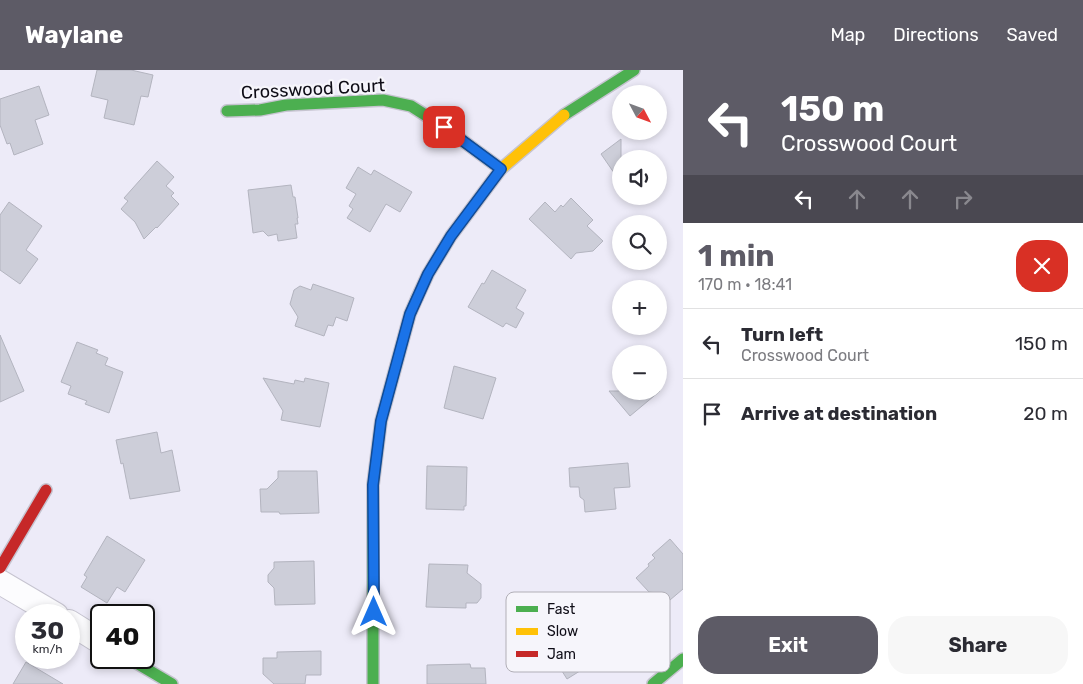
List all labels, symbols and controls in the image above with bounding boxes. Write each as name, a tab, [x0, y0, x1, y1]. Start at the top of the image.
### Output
text: Waylane	[25, 21, 123, 49]
text: Map	[830, 24, 865, 46]
text: Directions	[893, 24, 979, 46]
text: Saved	[1007, 24, 1058, 46]
street label: Crosswood Court	[240, 74, 386, 104]
north arrow	[612, 85, 668, 140]
map controls	[612, 85, 667, 400]
text: 150 m	[781, 88, 884, 130]
icon: left	[698, 90, 763, 155]
pin	[423, 106, 465, 148]
icon: arrive	[430, 113, 458, 141]
text: Crosswood Court	[781, 130, 957, 157]
button: sound	[612, 150, 667, 205]
icon: left	[790, 185, 818, 213]
icon: ahead	[843, 185, 871, 213]
icon: ahead	[896, 185, 924, 213]
icon: right	[949, 185, 977, 213]
button: search	[612, 215, 667, 270]
text: 1 min	[698, 238, 775, 274]
button: close	[1016, 240, 1068, 292]
text: 170 m · 18:41	[698, 275, 792, 294]
button: +	[612, 280, 667, 335]
text: Turn left	[741, 323, 823, 346]
icon: left	[698, 330, 726, 358]
text: 150 m	[1015, 332, 1068, 355]
button: −	[612, 345, 667, 400]
text: Crosswood Court	[741, 346, 869, 365]
icon: arrive	[698, 400, 726, 428]
text: Arrive at destination	[741, 402, 937, 425]
text: 20 m	[1023, 402, 1068, 425]
position arrow	[347, 585, 399, 637]
legend	[506, 592, 670, 672]
text: Fast	[547, 601, 576, 618]
speed limit sign: 40	[90, 604, 155, 669]
text: 30	[31, 616, 64, 645]
button: Exit	[698, 616, 878, 674]
button: Share	[888, 616, 1068, 674]
text: Slow	[547, 623, 578, 640]
text: km/h	[33, 642, 62, 656]
text: Jam	[547, 646, 576, 663]

